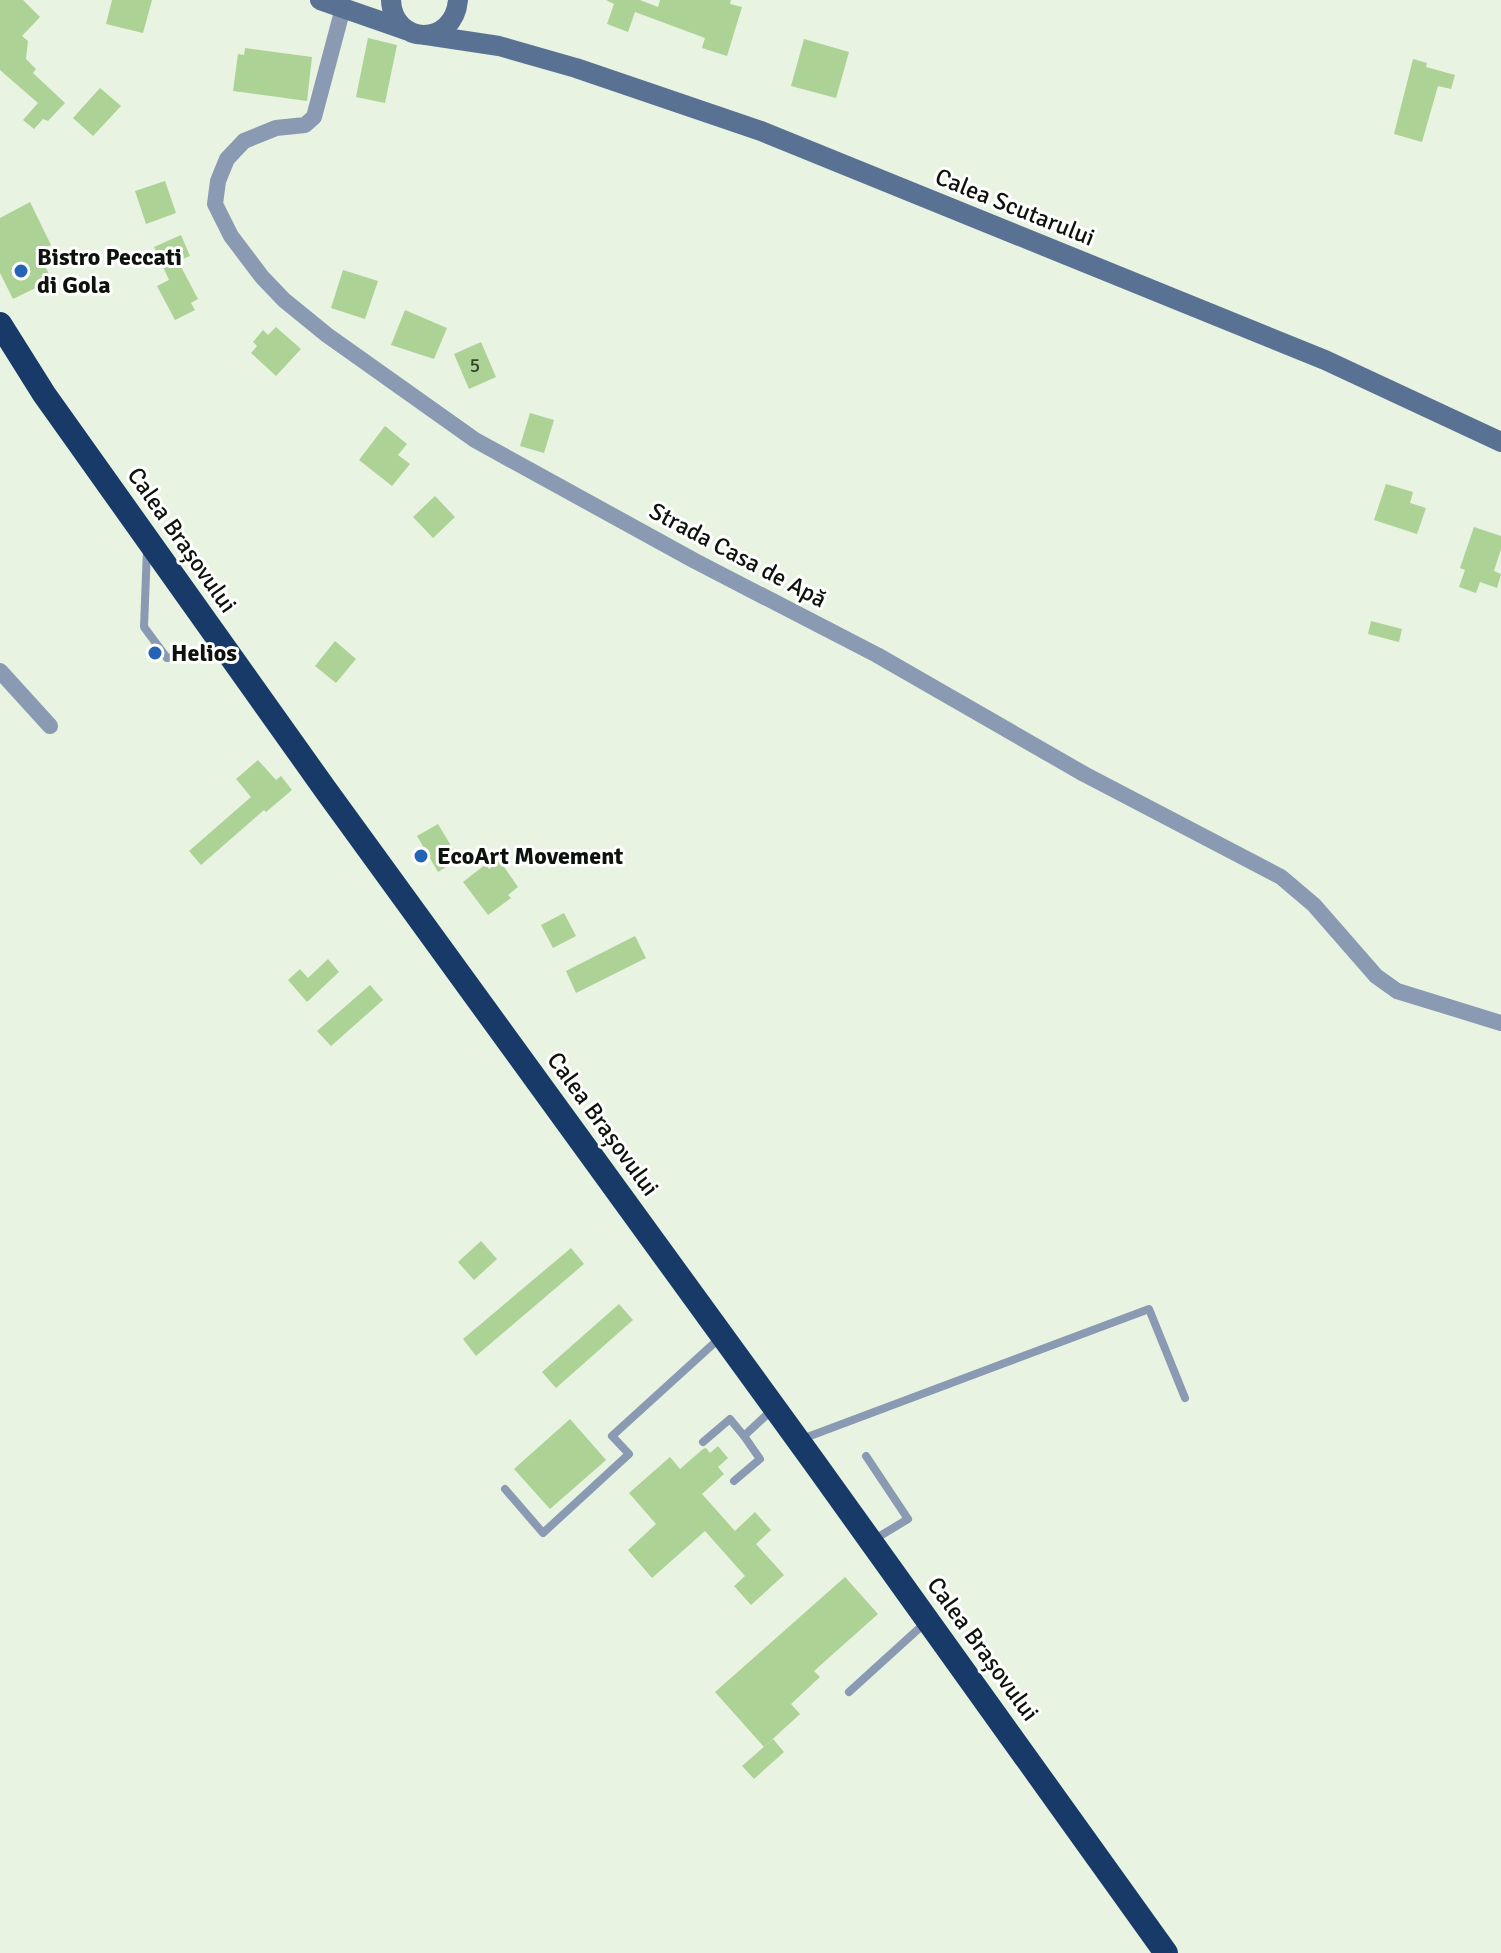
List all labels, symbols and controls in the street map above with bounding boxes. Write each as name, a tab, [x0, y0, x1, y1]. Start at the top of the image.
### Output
street label: Calea Scutarului	[931, 161, 1099, 253]
place label: Bistro Peccati di Gola	[37, 242, 182, 300]
marker: Bistro Peccati di Gola	[12, 262, 30, 280]
house number: 5	[470, 353, 480, 378]
street label: Calea Brașovului	[121, 461, 243, 619]
street label: Strada Casa de Apă	[644, 496, 832, 614]
place label: Helios	[171, 638, 237, 668]
marker: Helios	[146, 644, 164, 662]
place label: EcoArt Movement	[437, 841, 623, 871]
marker: EcoArt Movement	[412, 847, 430, 865]
street label: Calea Brașovului	[541, 1046, 665, 1202]
street label: Calea Brașovului	[921, 1571, 1045, 1727]

